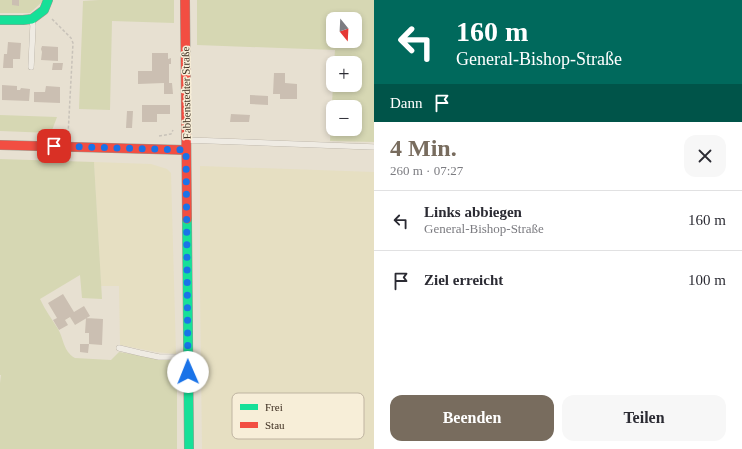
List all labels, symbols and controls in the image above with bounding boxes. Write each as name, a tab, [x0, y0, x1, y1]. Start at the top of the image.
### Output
north arrow	[326, 12, 362, 48]
map controls	[326, 12, 362, 136]
icon: left	[390, 16, 442, 68]
text: 160 m	[456, 16, 528, 47]
street label: Fabbenstedter Straße	[179, 47, 193, 139]
text: General-Bishop-Straße	[456, 49, 622, 69]
button: +	[326, 56, 362, 92]
icon: arrive	[431, 92, 453, 114]
text: Dann	[390, 95, 423, 111]
button: −	[326, 100, 362, 136]
pin	[37, 129, 71, 163]
icon: arrive	[43, 135, 65, 157]
text: 4 Min.	[390, 135, 457, 161]
button: close	[684, 135, 726, 177]
text: 260 m · 07:27	[390, 163, 463, 178]
text: Links abbiegen	[424, 204, 522, 220]
icon: left	[390, 210, 412, 232]
text: 160 m	[688, 212, 726, 228]
text: General-Bishop-Straße	[424, 221, 544, 236]
icon: arrive	[390, 270, 412, 292]
text: Ziel erreicht	[424, 272, 503, 288]
text: 100 m	[688, 272, 726, 288]
position arrow	[167, 351, 209, 393]
legend	[232, 393, 364, 439]
button: Beenden	[390, 395, 554, 441]
button: Teilen	[562, 395, 726, 441]
text: Frei	[265, 401, 283, 413]
text: Stau	[265, 419, 285, 431]

